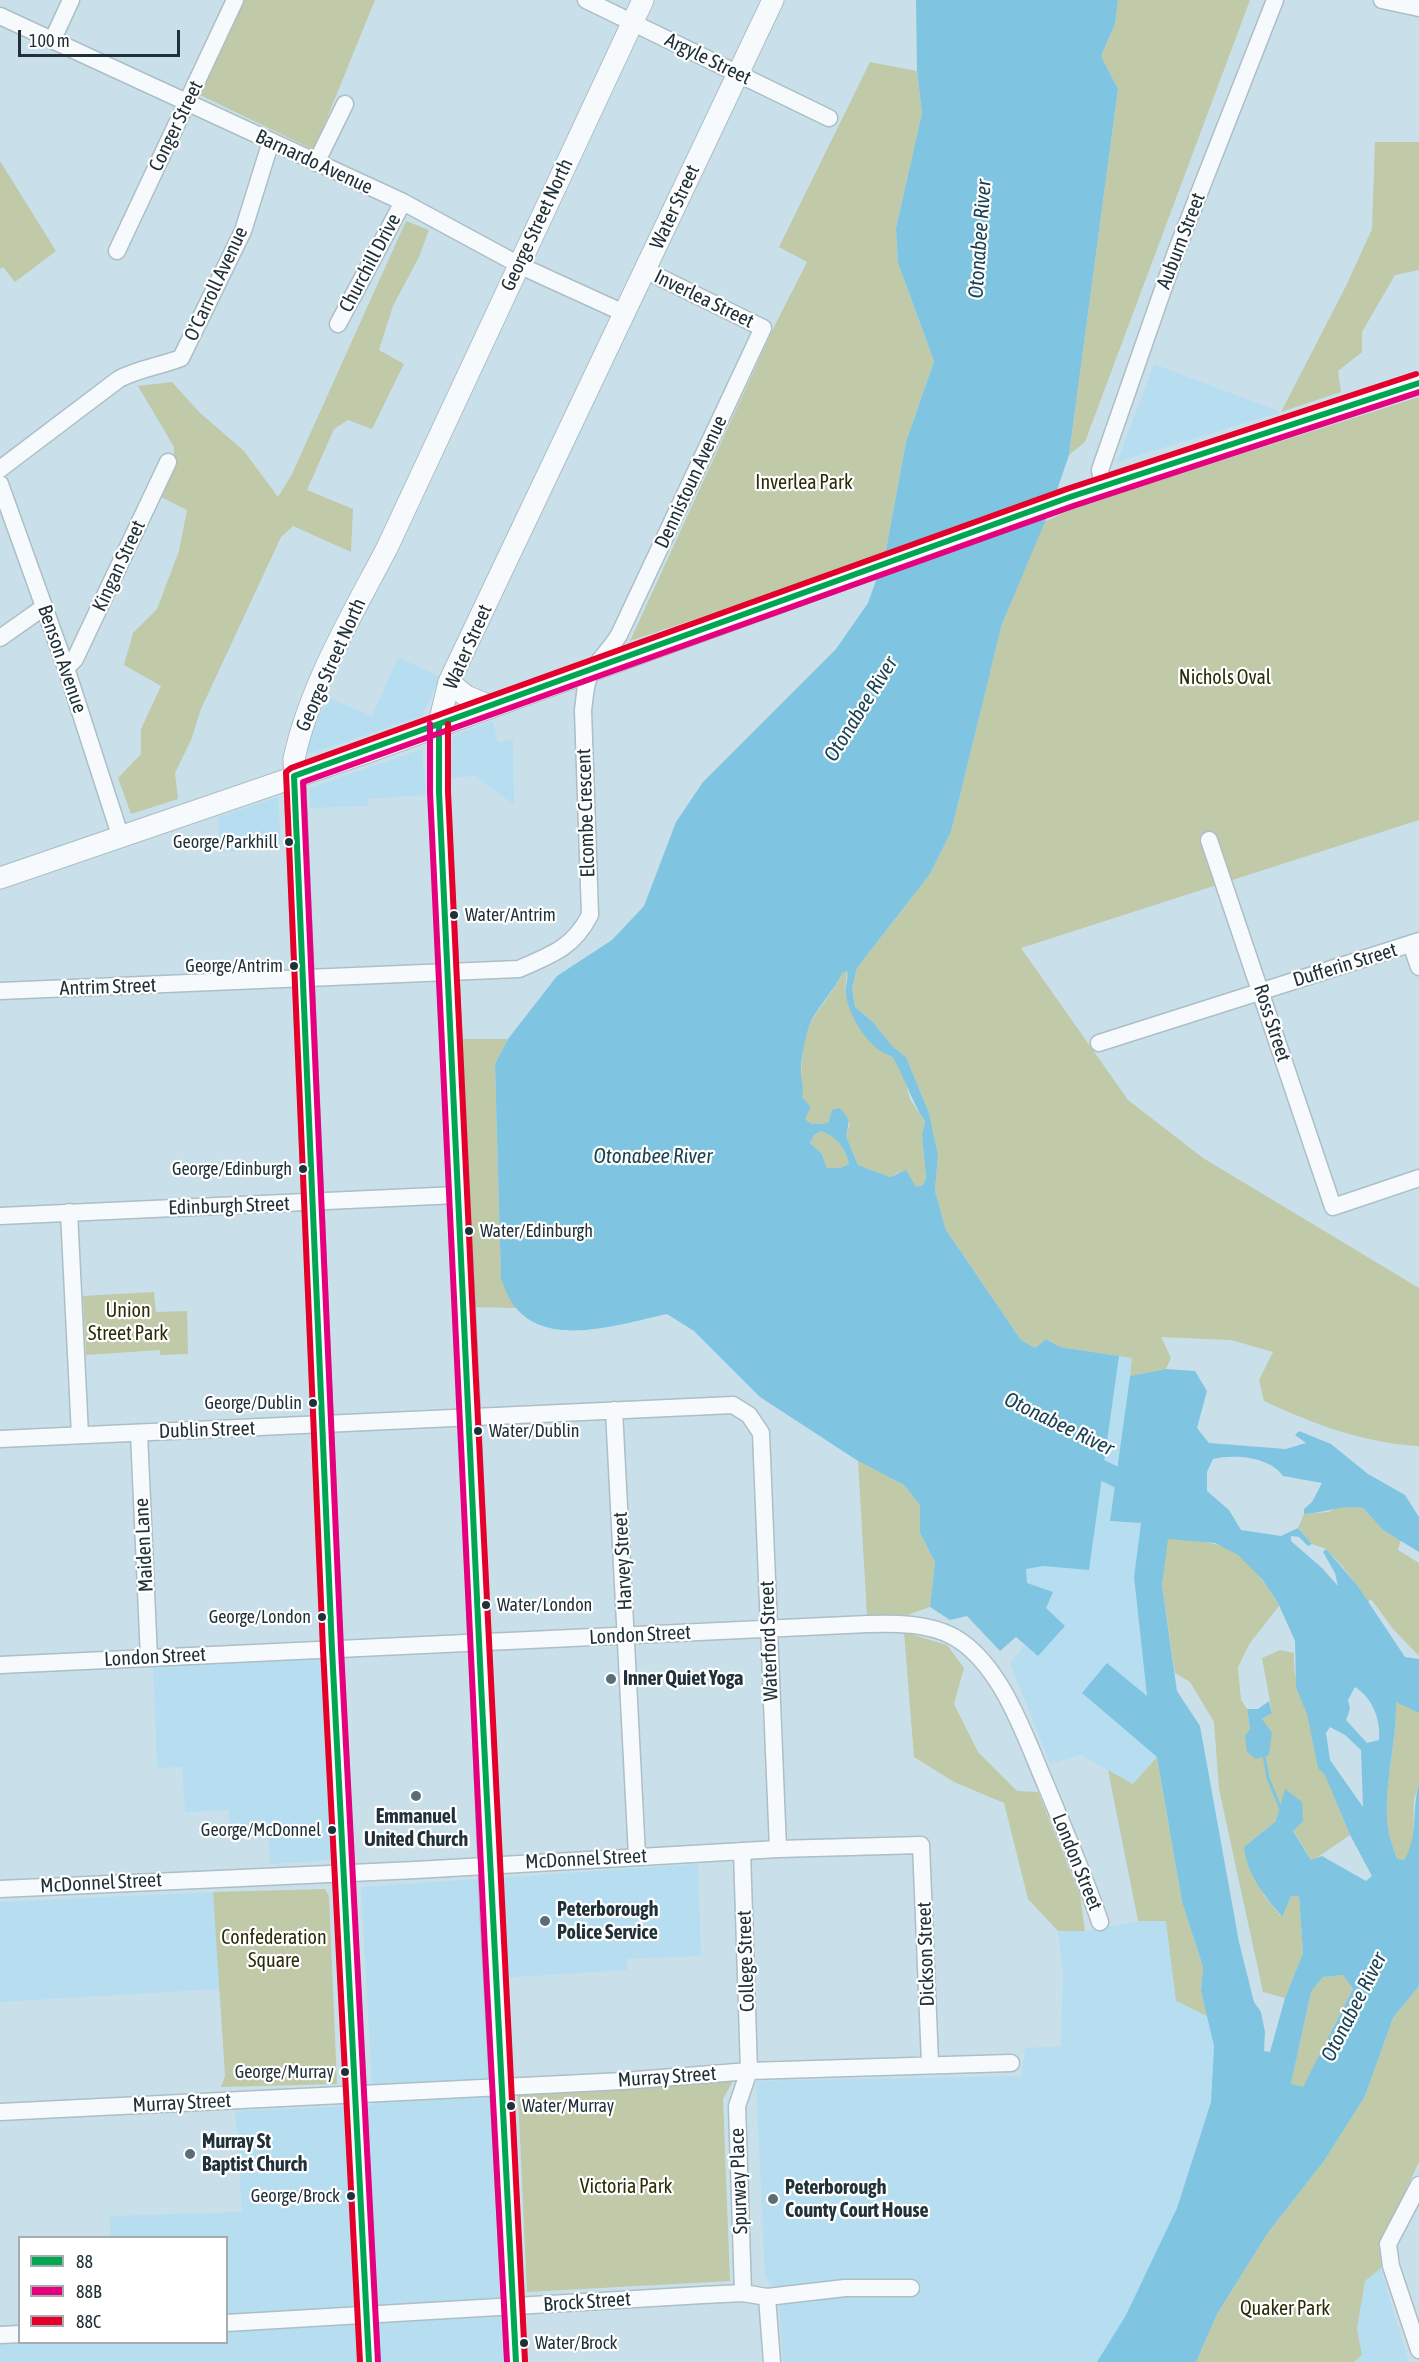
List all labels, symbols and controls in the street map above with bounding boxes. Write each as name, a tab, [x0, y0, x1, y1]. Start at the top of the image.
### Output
scale bar	[21, 18, 183, 56]
street label: Argyle Street	[661, 28, 755, 90]
text: 100 m	[29, 30, 70, 51]
street label: Conger Street	[144, 77, 208, 175]
street label: Barnardo Avenue	[252, 124, 376, 200]
street label: George Street North	[496, 155, 578, 295]
street label: Water Street	[645, 161, 705, 253]
water label: Otonabee River	[963, 179, 997, 299]
street label: Auburn Street	[1152, 190, 1210, 292]
street label: Churchill Drive	[334, 210, 406, 316]
street label: O'Carroll Avenue	[179, 223, 253, 345]
street label: Inverlea Street	[650, 265, 758, 333]
street label: Dennistoun Avenue	[650, 412, 732, 552]
park label: Inverlea Park	[755, 471, 853, 495]
street label: Kingan Street	[87, 517, 151, 615]
street label: George Street North	[291, 595, 371, 735]
street label: Water Street	[439, 601, 497, 693]
street label: Benson Avenue	[32, 602, 92, 716]
water label: Otonabee River	[819, 652, 903, 766]
park label: Nichols Oval	[1179, 666, 1271, 690]
street label: Elcombe Crescent	[572, 748, 600, 878]
place label: George/Parkhill	[173, 831, 278, 853]
marker: George/Parkhill	[283, 836, 295, 848]
place label: Water/Antrim	[465, 904, 556, 926]
marker: Water/Antrim	[448, 909, 460, 921]
street label: Dufferin Street	[1290, 938, 1400, 992]
place label: George/Antrim	[185, 955, 283, 977]
marker: George/Antrim	[288, 960, 300, 972]
street label: Antrim Street	[59, 973, 157, 1001]
street label: Ross Street	[1248, 981, 1296, 1065]
water label: Otonabee River	[594, 1143, 712, 1169]
place label: George/Edinburgh	[172, 1158, 292, 1180]
marker: George/Edinburgh	[297, 1163, 309, 1175]
street label: Edinburgh Street	[168, 1192, 290, 1220]
place label: Water/Edinburgh	[480, 1220, 593, 1242]
marker: Water/Edinburgh	[463, 1225, 475, 1237]
park label: Union Street Park	[88, 1299, 168, 1346]
water label: Otonabee River	[1000, 1387, 1118, 1461]
place label: George/Dublin	[205, 1392, 302, 1414]
marker: George/Dublin	[307, 1397, 319, 1409]
street label: Dublin Street	[158, 1416, 256, 1444]
place label: Water/Dublin	[489, 1420, 579, 1442]
marker: Water/Dublin	[472, 1425, 484, 1437]
street label: Maiden Lane	[130, 1497, 158, 1593]
street label: Harvey Street	[608, 1511, 638, 1611]
street label: Waterford Street	[755, 1580, 783, 1702]
place label: Water/London	[497, 1594, 592, 1616]
marker: Water/London	[480, 1599, 492, 1611]
place label: George/London	[209, 1606, 311, 1628]
marker: George/London	[316, 1611, 328, 1623]
street label: London Street	[588, 1620, 692, 1650]
street label: London Street	[103, 1642, 207, 1672]
place label: Inner Quiet Yoga	[623, 1667, 743, 1691]
marker: Inner Quiet Yoga	[604, 1672, 618, 1686]
marker: Emmanuel United Church	[409, 1789, 423, 1803]
place label: Emmanuel United Church	[364, 1805, 468, 1852]
street label: London Street	[1047, 1810, 1107, 1914]
place label: George/McDonnel	[201, 1819, 321, 1841]
marker: George/McDonnel	[326, 1824, 338, 1836]
street label: McDonnel Street	[525, 1844, 647, 1874]
street label: McDonnel Street	[40, 1868, 162, 1898]
place label: Peterborough Police Service	[557, 1898, 658, 1945]
street label: Dickson Street	[912, 1901, 940, 2007]
street label: College Street	[732, 1910, 760, 2012]
marker: Peterborough Police Service	[538, 1914, 552, 1928]
park label: Confederation Square	[221, 1926, 327, 1973]
water label: Otonabee River	[1316, 1948, 1392, 2066]
place label: George/Murray	[235, 2061, 334, 2083]
street label: Murray Street	[617, 2062, 717, 2092]
marker: George/Murray	[339, 2066, 351, 2078]
street label: Murray Street	[132, 2088, 232, 2118]
place label: Water/Murray	[522, 2095, 614, 2117]
marker: Water/Murray	[505, 2100, 517, 2112]
street label: Spurway Place	[725, 2127, 753, 2235]
place label: Murray St Baptist Church	[202, 2130, 308, 2177]
marker: Murray St Baptist Church	[183, 2147, 197, 2161]
park label: Victoria Park	[580, 2175, 672, 2199]
place label: Peterborough County Court House	[785, 2176, 929, 2223]
place label: George/Brock	[251, 2185, 340, 2207]
marker: George/Brock	[345, 2190, 357, 2202]
marker: Peterborough County Court House	[766, 2192, 780, 2206]
legend	[18, 2236, 228, 2344]
text: 88	[76, 2251, 93, 2272]
text: 88B	[76, 2281, 101, 2302]
street label: Brock Street	[542, 2287, 632, 2317]
park label: Quaker Park	[1240, 2297, 1330, 2321]
text: 88C	[76, 2311, 101, 2332]
place label: Water/Brock	[535, 2332, 617, 2354]
marker: Water/Brock	[518, 2337, 530, 2349]

